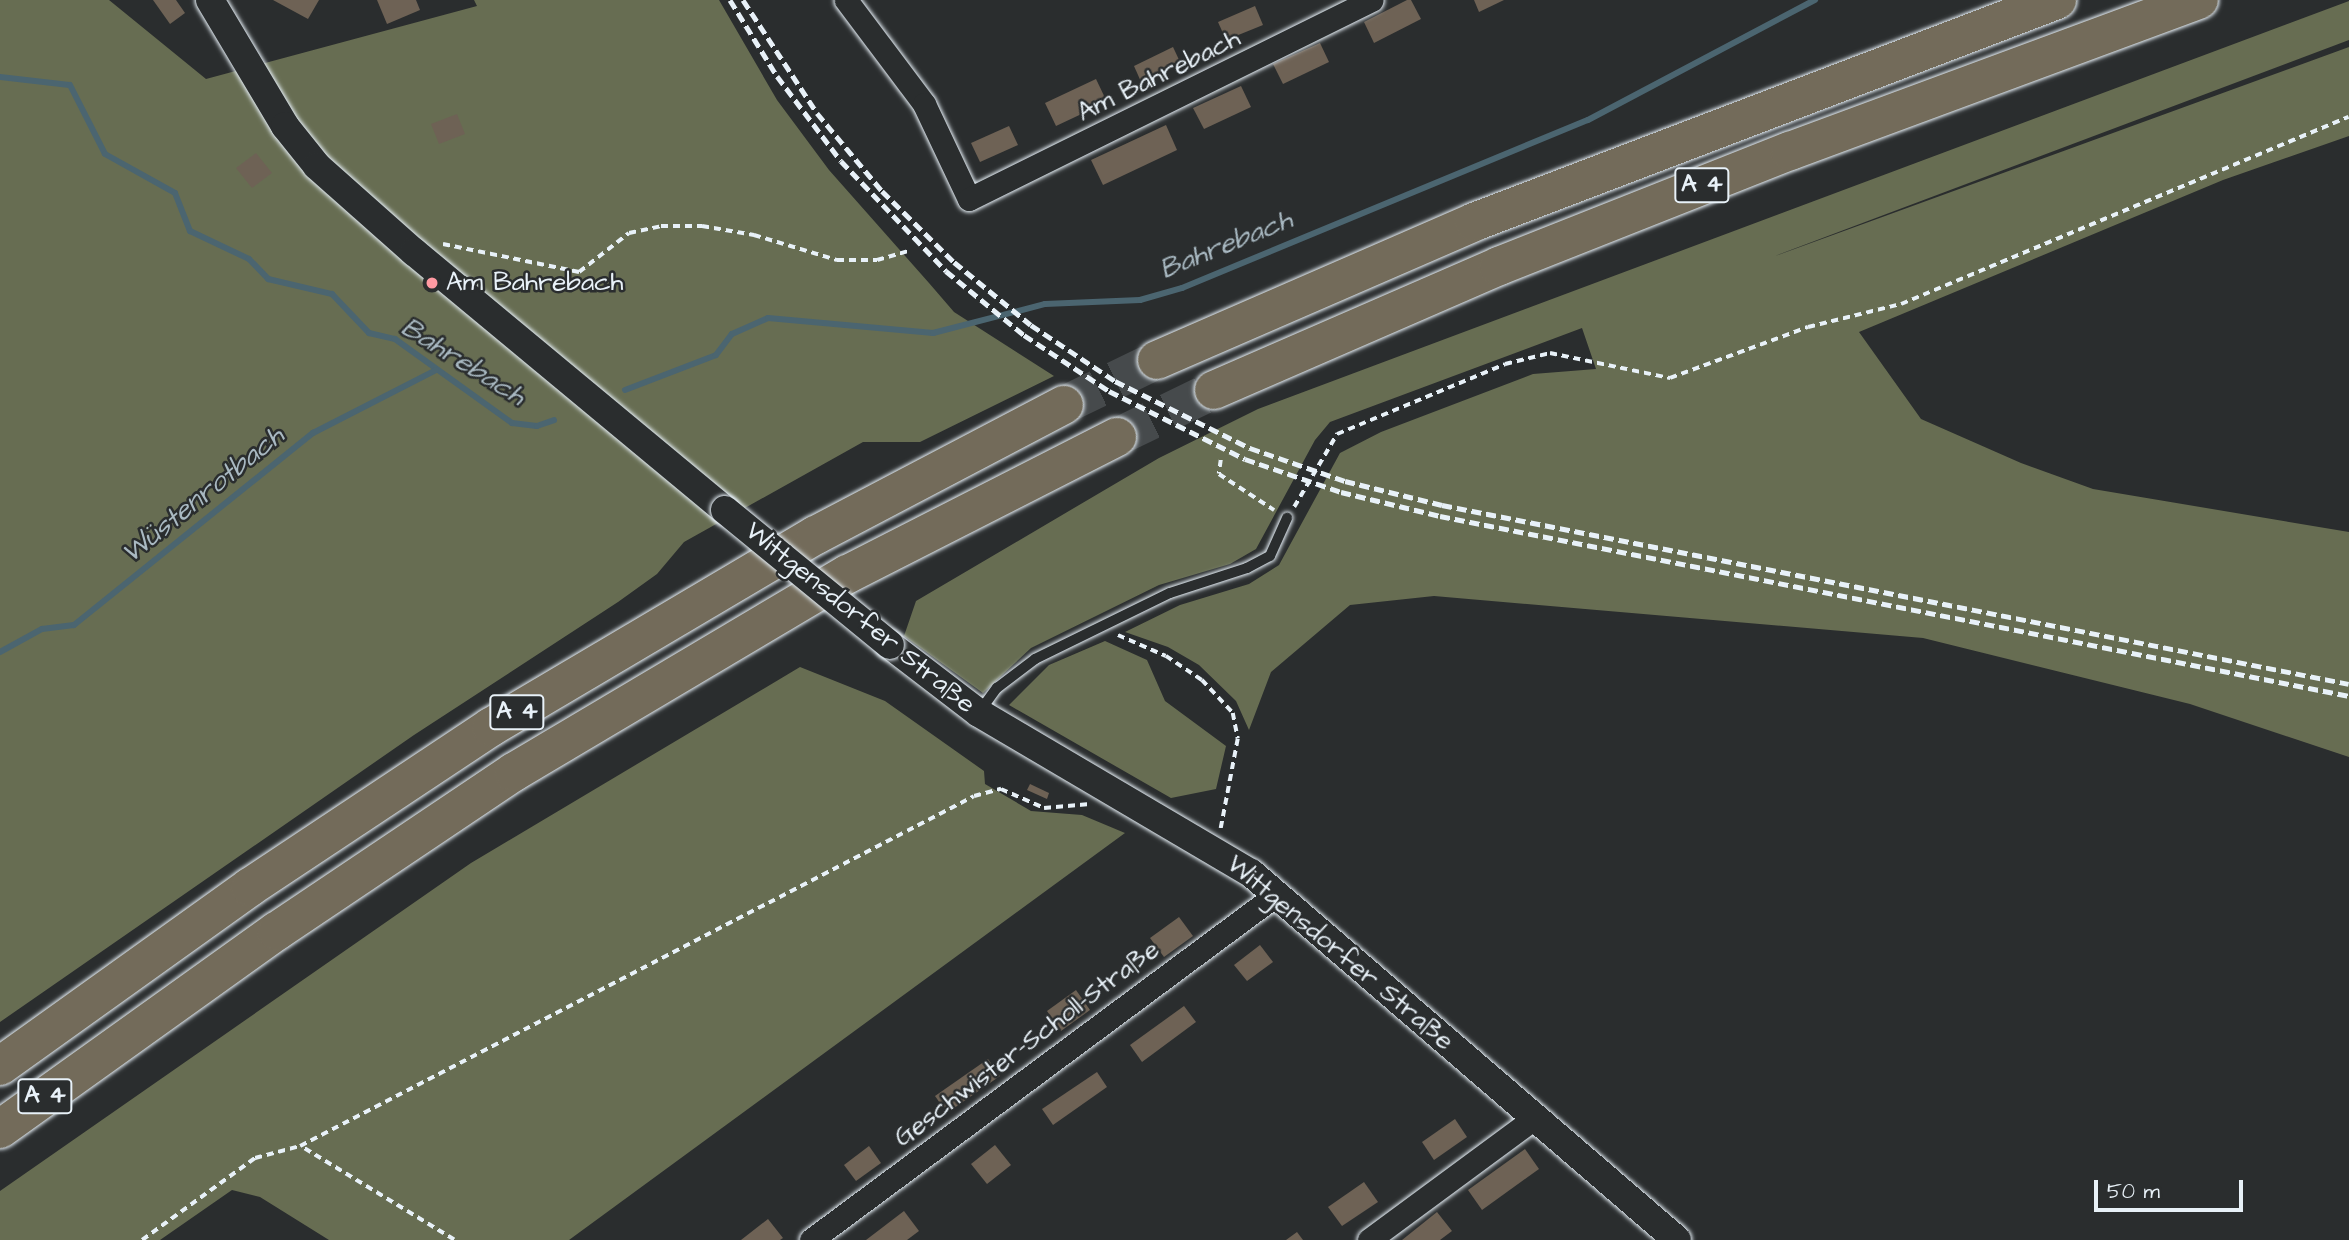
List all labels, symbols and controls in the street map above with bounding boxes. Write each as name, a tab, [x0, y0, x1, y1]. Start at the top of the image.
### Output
street label: Am Bahrebach	[1072, 23, 1246, 129]
road number: A 4	[1674, 164, 1730, 205]
water label: Bahrebach	[1155, 203, 1297, 287]
place label: Am Bahrebach	[446, 267, 623, 299]
marker: Am Bahrebach	[424, 275, 440, 291]
water label: Bahrebach	[395, 311, 531, 413]
water label: Wüstenrotbach	[115, 419, 291, 571]
street label: Wittgensdorfer Straße	[739, 516, 981, 720]
road number: A 4	[489, 692, 545, 732]
street label: Wittgensdorfer Straße	[1220, 849, 1460, 1057]
street label: Geschwister-Scholl-Straße	[888, 934, 1166, 1154]
road number: A 4	[17, 1076, 73, 1116]
scale bar	[2097, 1166, 2246, 1210]
text: 50 m	[2107, 1177, 2160, 1206]

